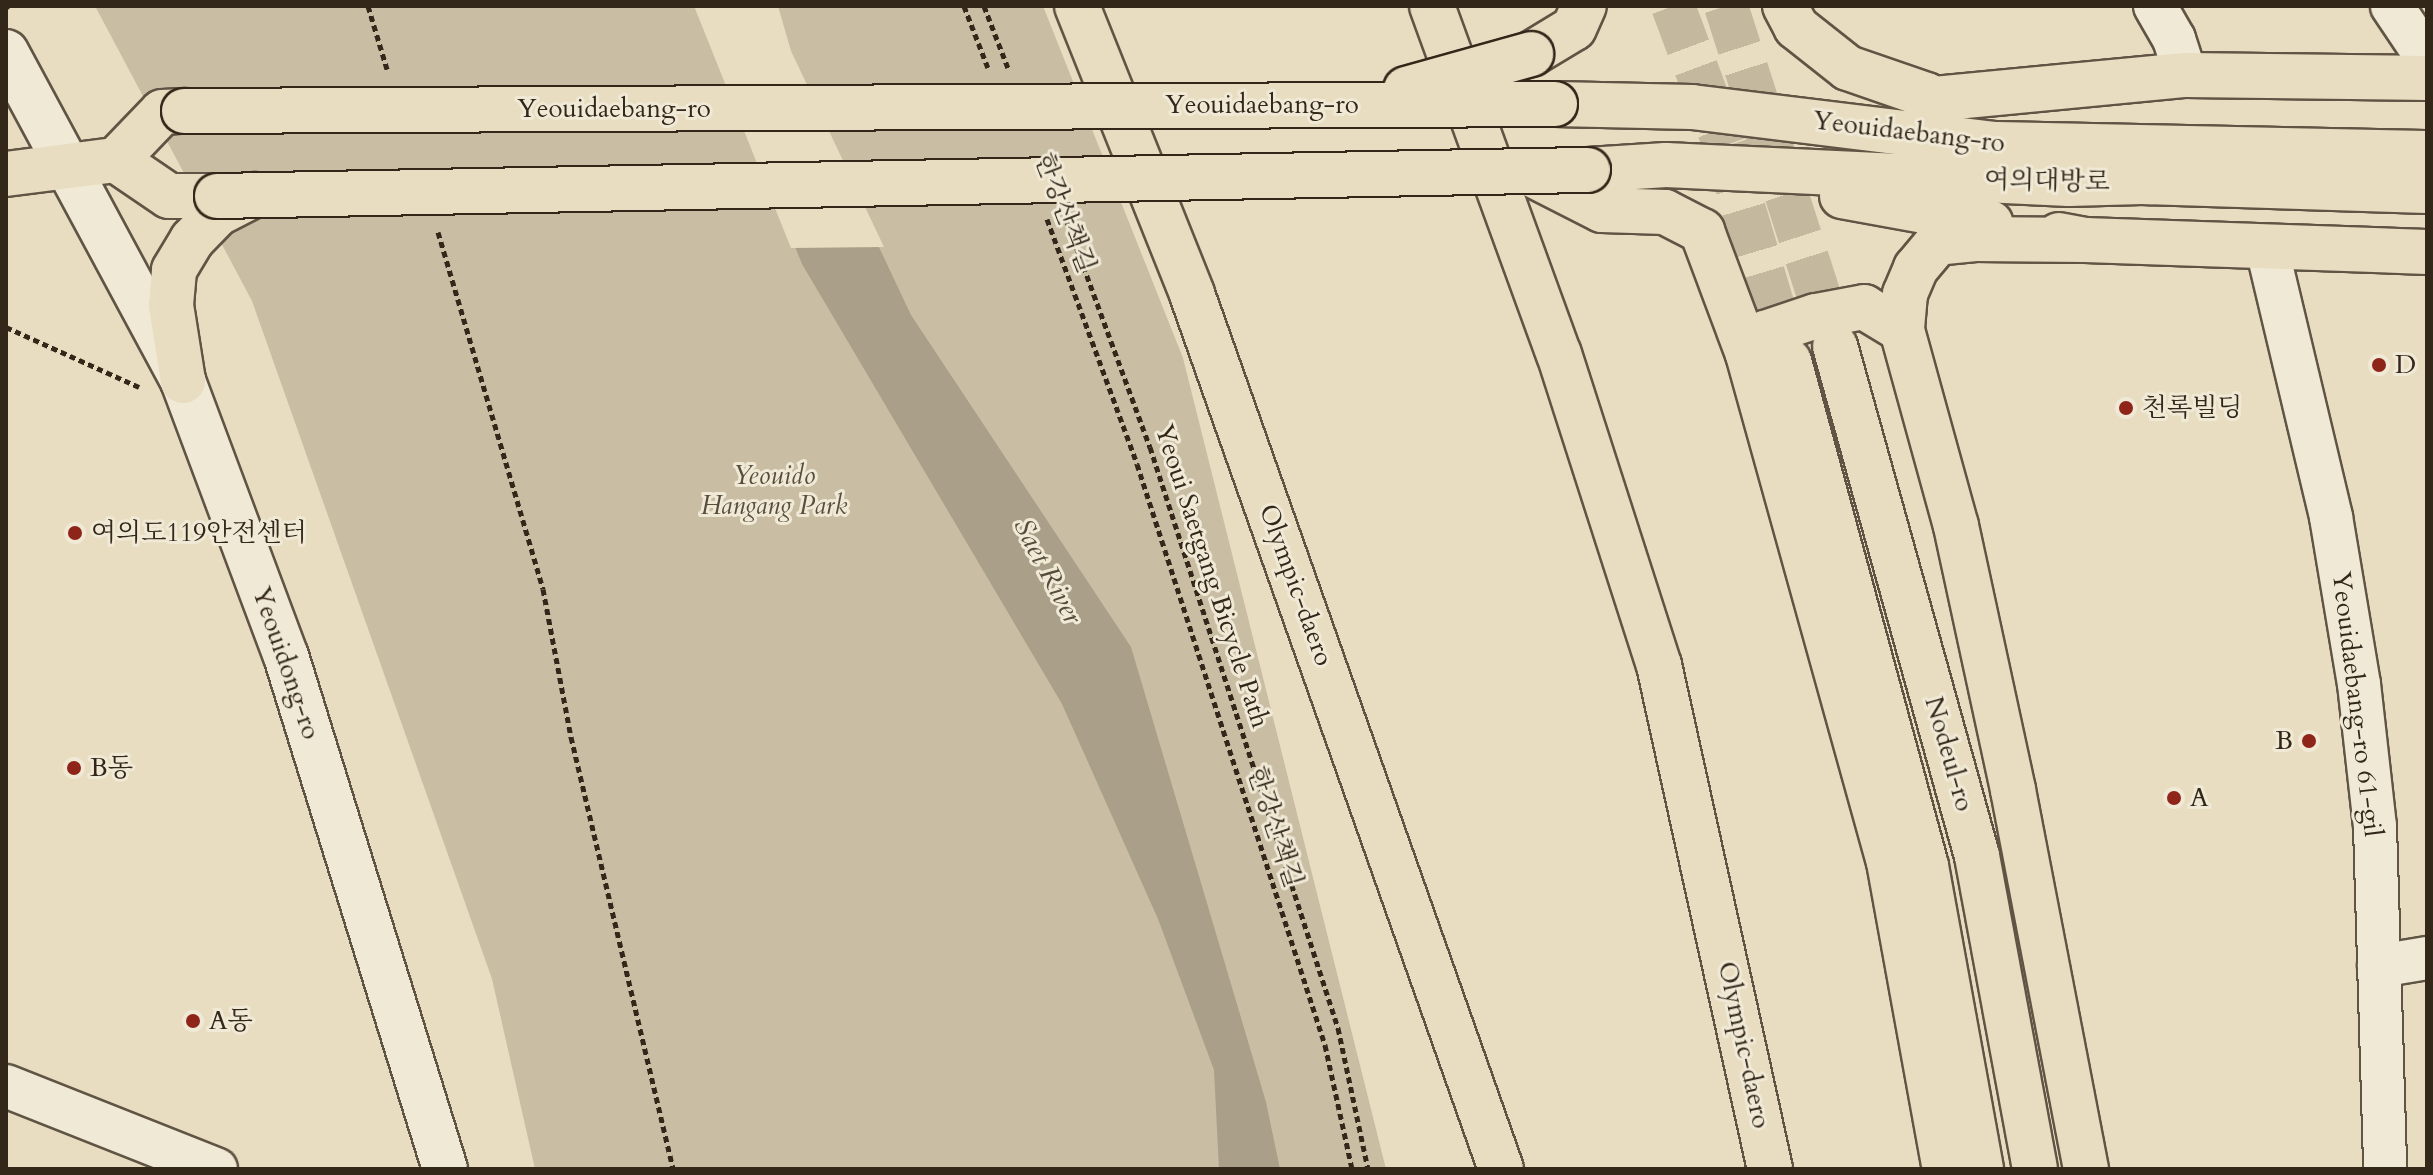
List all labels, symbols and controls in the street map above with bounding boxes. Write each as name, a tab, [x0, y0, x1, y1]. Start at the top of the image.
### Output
street label: Yeouidaebang-ro	[1165, 89, 1359, 121]
street label: Yeouidaebang-ro	[517, 93, 711, 125]
street label: Yeouidaebang-ro	[1811, 105, 2007, 159]
street label: 한강산책길	[1028, 149, 1102, 277]
street label: 여의대방로	[1984, 164, 2110, 198]
place label: D	[2395, 349, 2416, 381]
marker: D	[2370, 356, 2388, 374]
place label: 천록빌딩	[2142, 392, 2242, 424]
marker: 천록빌딩	[2117, 399, 2135, 417]
street label: Yeoui Saetgang Bicycle Path	[1148, 420, 1276, 732]
park label: Yeouido Hangang Park	[701, 460, 847, 522]
street label: Olympic-daero	[1252, 500, 1340, 670]
water label: Saet River	[1006, 512, 1090, 630]
place label: 여의도119안전센터	[91, 517, 307, 549]
marker: 여의도119안전센터	[66, 524, 84, 542]
street label: Yeouidaebang-ro 61-gil	[2325, 570, 2389, 838]
street label: Yeouidong-ro	[245, 583, 327, 743]
street label: Nodeul-ro	[1918, 693, 1980, 815]
place label: B	[2275, 725, 2293, 757]
marker: B	[2300, 732, 2318, 750]
place label: B동	[90, 752, 133, 784]
marker: B동	[65, 759, 83, 777]
street label: 한강산책길	[1241, 762, 1309, 892]
place label: A	[2190, 782, 2208, 814]
marker: A	[2165, 789, 2183, 807]
street label: Olympic-daero	[1711, 959, 1777, 1131]
place label: A동	[209, 1005, 253, 1037]
marker: A동	[184, 1012, 202, 1030]

